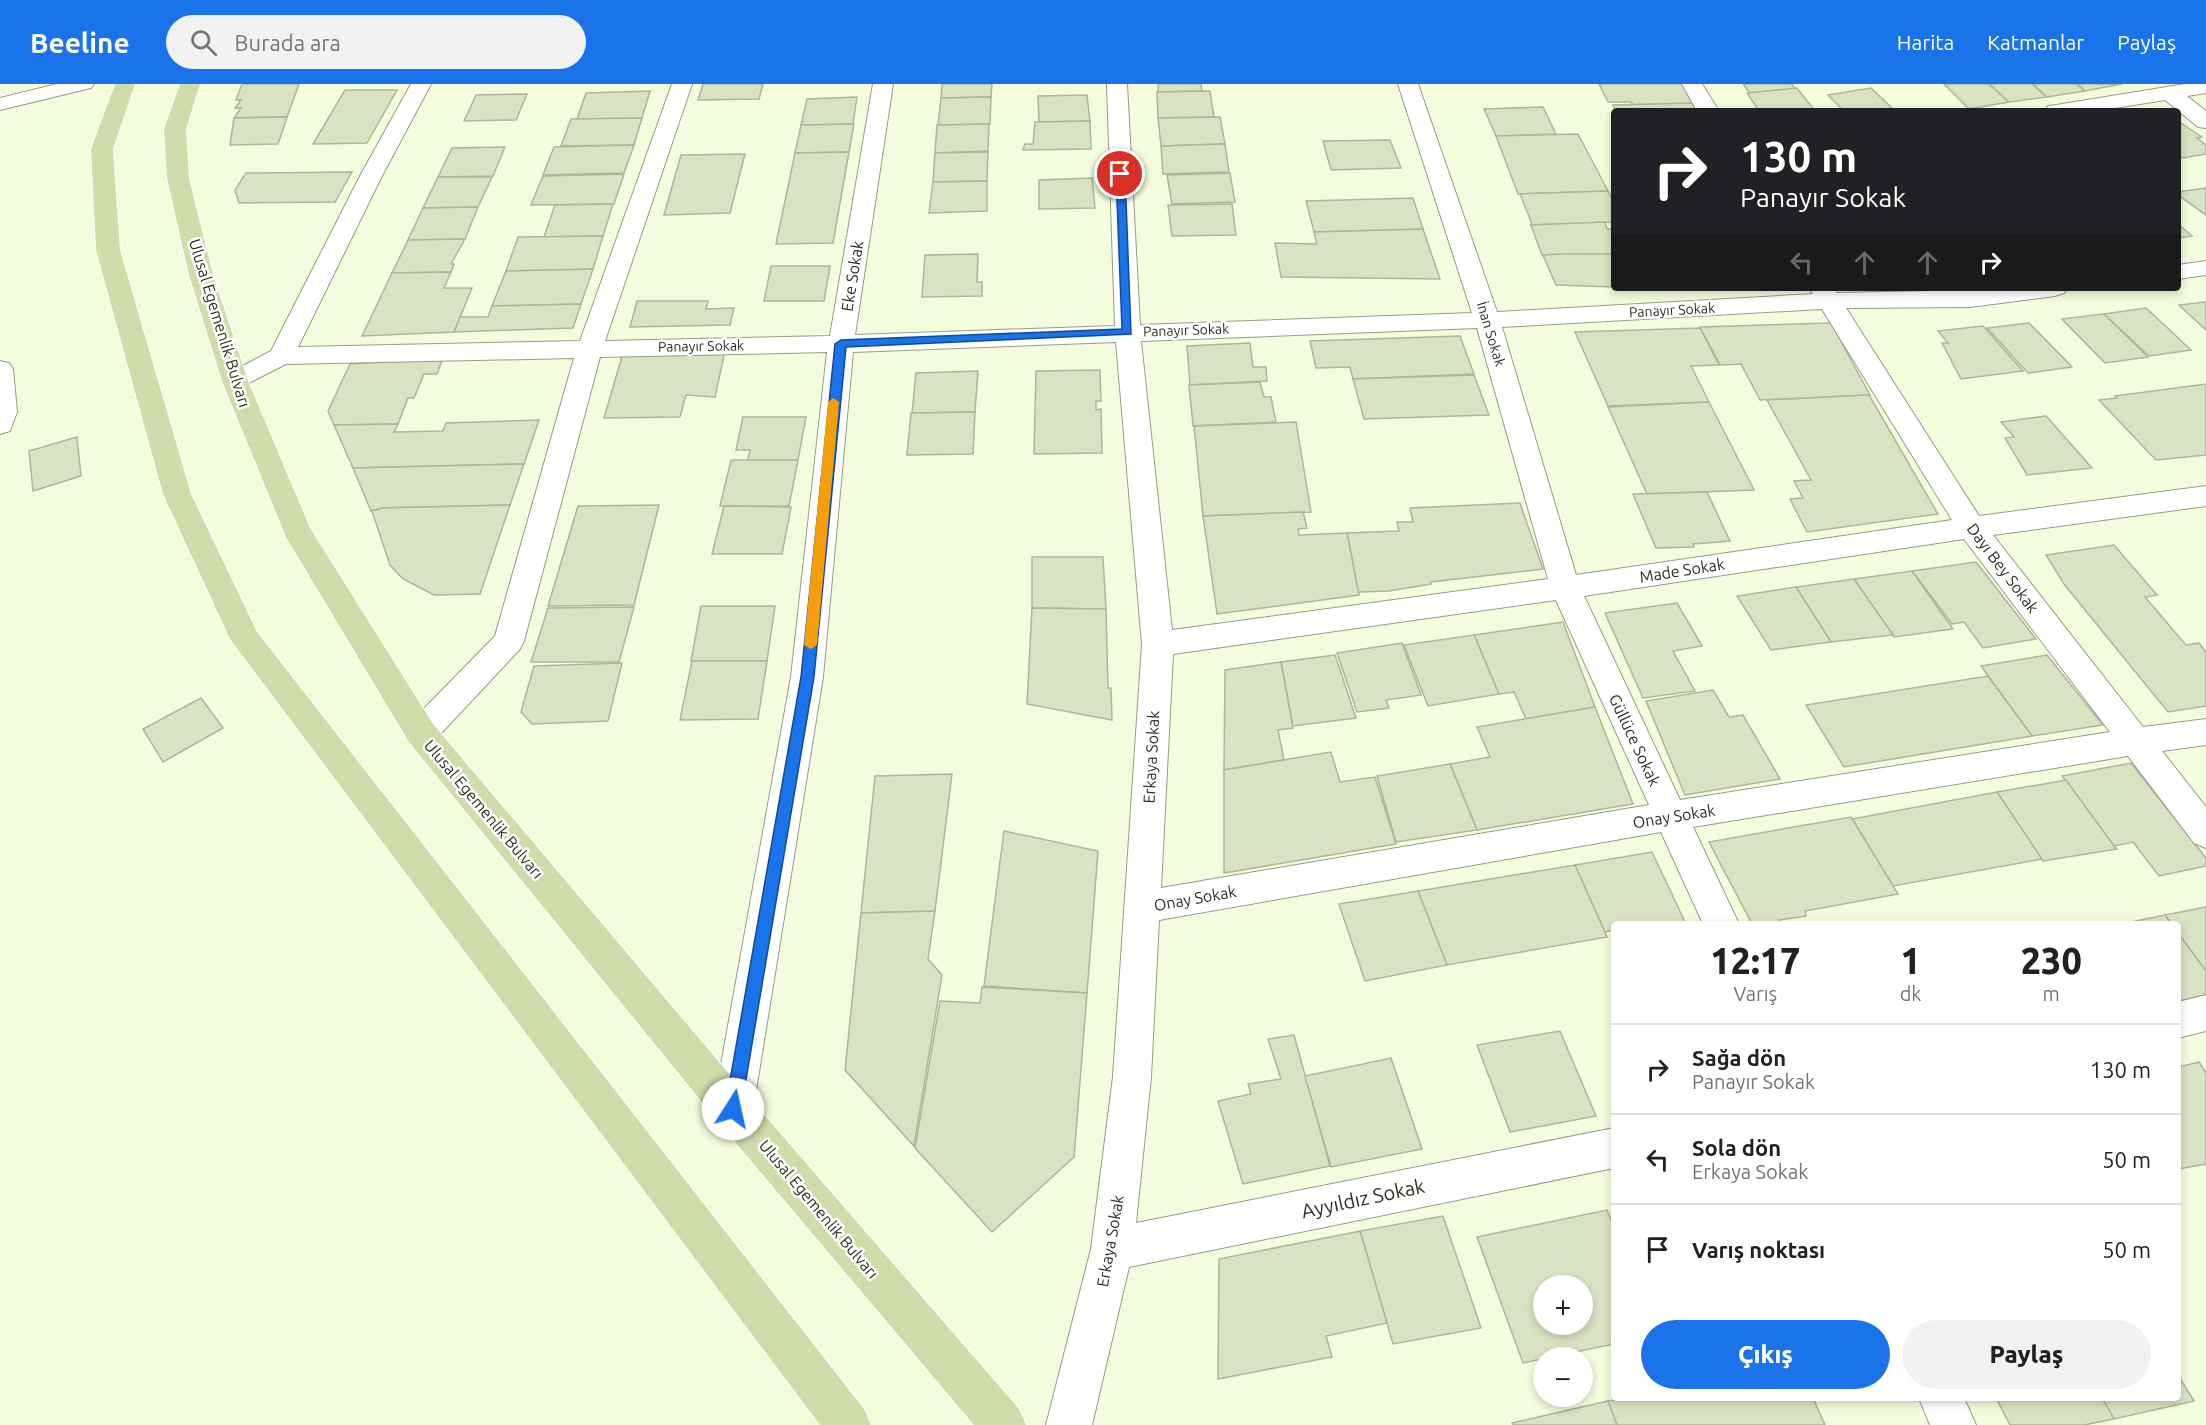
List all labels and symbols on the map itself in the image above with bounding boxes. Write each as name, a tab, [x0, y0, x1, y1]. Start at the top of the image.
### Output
pin	[1094, 148, 1145, 199]
street label: Ulusal Egemenlik Bulvarı	[186, 237, 254, 409]
street label: Eke Sokak	[838, 239, 866, 313]
street label: İnan Sokak	[1474, 300, 1508, 368]
street label: Panayır Sokak	[1629, 300, 1715, 320]
street label: Panayır Sokak	[1143, 321, 1229, 339]
street label: Panayır Sokak	[658, 337, 744, 355]
street label: Dayı Bey Sokak	[1964, 520, 2042, 616]
street label: Made Sokak	[1638, 554, 1726, 586]
street label: Güllüce Sokak	[1606, 691, 1664, 789]
street label: Erkaya Sokak	[1140, 710, 1162, 804]
street label: Ulusal Egemenlik Bulvarı	[421, 736, 547, 882]
street label: Onay Sokak	[1631, 801, 1717, 831]
street label: Onay Sokak	[1152, 882, 1238, 914]
position arrow	[701, 1077, 765, 1141]
street label: Ulusal Egemenlik Bulvarı	[756, 1136, 882, 1282]
street label: Ayyıldız Sokak	[1299, 1174, 1427, 1222]
street label: Erkaya Sokak	[1093, 1194, 1127, 1288]

